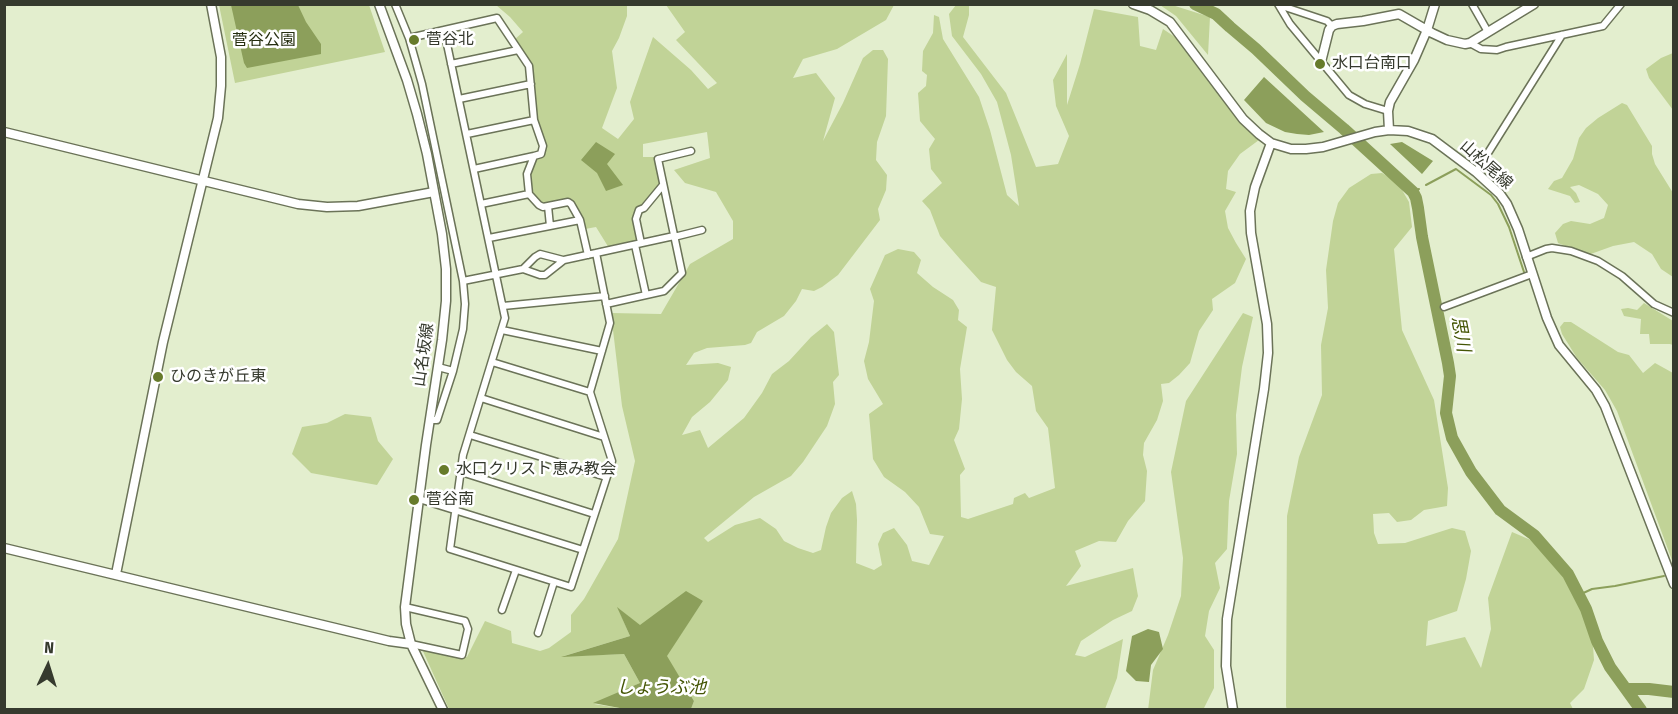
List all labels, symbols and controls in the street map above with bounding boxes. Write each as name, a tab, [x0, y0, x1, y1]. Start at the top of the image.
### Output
place label: 菅谷北	[426, 30, 474, 50]
park label: 菅谷公園	[232, 31, 296, 51]
marker: 菅谷北	[407, 33, 421, 47]
place label: 水口台南口	[1332, 54, 1412, 74]
marker: 水口台南口	[1313, 57, 1327, 71]
street label: 山松尾線	[1456, 136, 1516, 194]
water label: 思川	[1446, 314, 1474, 354]
street label: 山名坂線	[410, 322, 438, 388]
place label: ひのきが丘東	[170, 367, 266, 387]
marker: ひのきが丘東	[151, 370, 165, 384]
place label: 水口クリスト恵み教会	[456, 460, 616, 480]
marker: 水口クリスト恵み教会	[437, 463, 451, 477]
place label: 菅谷南	[426, 490, 474, 510]
marker: 菅谷南	[407, 493, 421, 507]
north arrow	[18, 636, 78, 696]
text: N	[44, 638, 55, 657]
water label: しょうぶ池	[616, 677, 706, 699]

